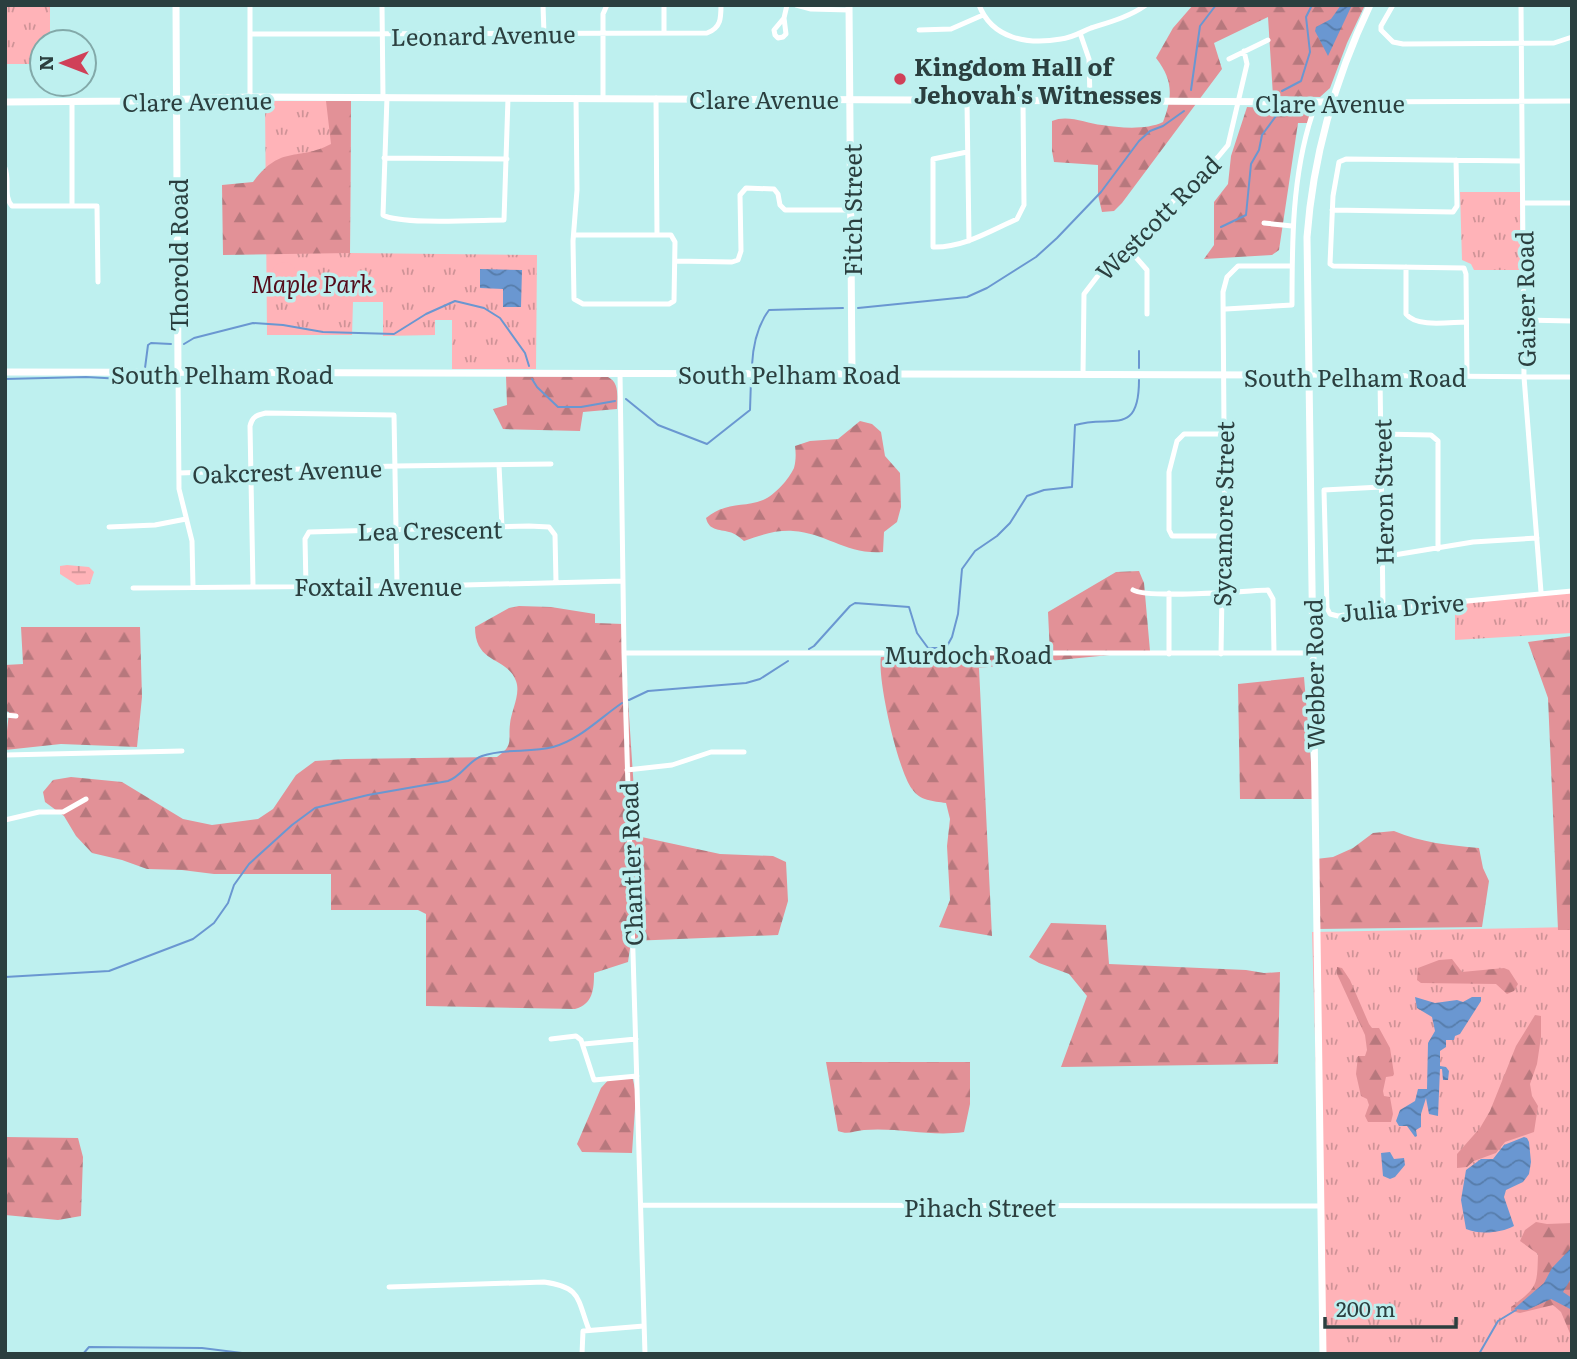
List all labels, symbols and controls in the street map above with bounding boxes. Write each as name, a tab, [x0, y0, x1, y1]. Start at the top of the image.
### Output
street label: Leonard Avenue	[390, 15, 576, 53]
north arrow	[28, 28, 98, 98]
place label: Kingdom Hall of Jehovah's Witnesses	[914, 48, 1162, 111]
text: N	[31, 55, 59, 71]
marker: Kingdom Hall of Jehovah's Witnesses	[892, 71, 908, 87]
street label: Clare Avenue	[122, 81, 272, 119]
street label: Clare Avenue	[689, 81, 839, 116]
street label: Clare Avenue	[1255, 85, 1405, 120]
street label: Fitch Street	[834, 143, 869, 276]
street label: Westcott Road	[1087, 146, 1228, 287]
street label: Thorold Road	[160, 178, 195, 332]
street label: Gaiser Road	[1505, 230, 1543, 367]
park label: Maple Park	[251, 265, 374, 300]
street label: South Pelham Road	[111, 356, 334, 391]
street label: South Pelham Road	[678, 356, 901, 391]
street label: South Pelham Road	[1244, 359, 1467, 394]
street label: Heron Street	[1363, 418, 1401, 565]
street label: Sycamore Street	[1203, 421, 1241, 607]
street label: Oakcrest Avenue	[191, 449, 383, 491]
street label: Lea Crescent	[357, 510, 503, 548]
street label: Foxtail Avenue	[294, 568, 462, 603]
street label: Julia Drive	[1338, 583, 1466, 629]
street label: Webber Road	[1294, 598, 1332, 750]
street label: Murdoch Road	[884, 636, 1053, 671]
street label: Chantler Road	[610, 781, 650, 947]
street label: Pihach Street	[904, 1189, 1056, 1224]
scale bar	[1325, 1286, 1456, 1330]
text: 200 m	[1336, 1292, 1396, 1323]

